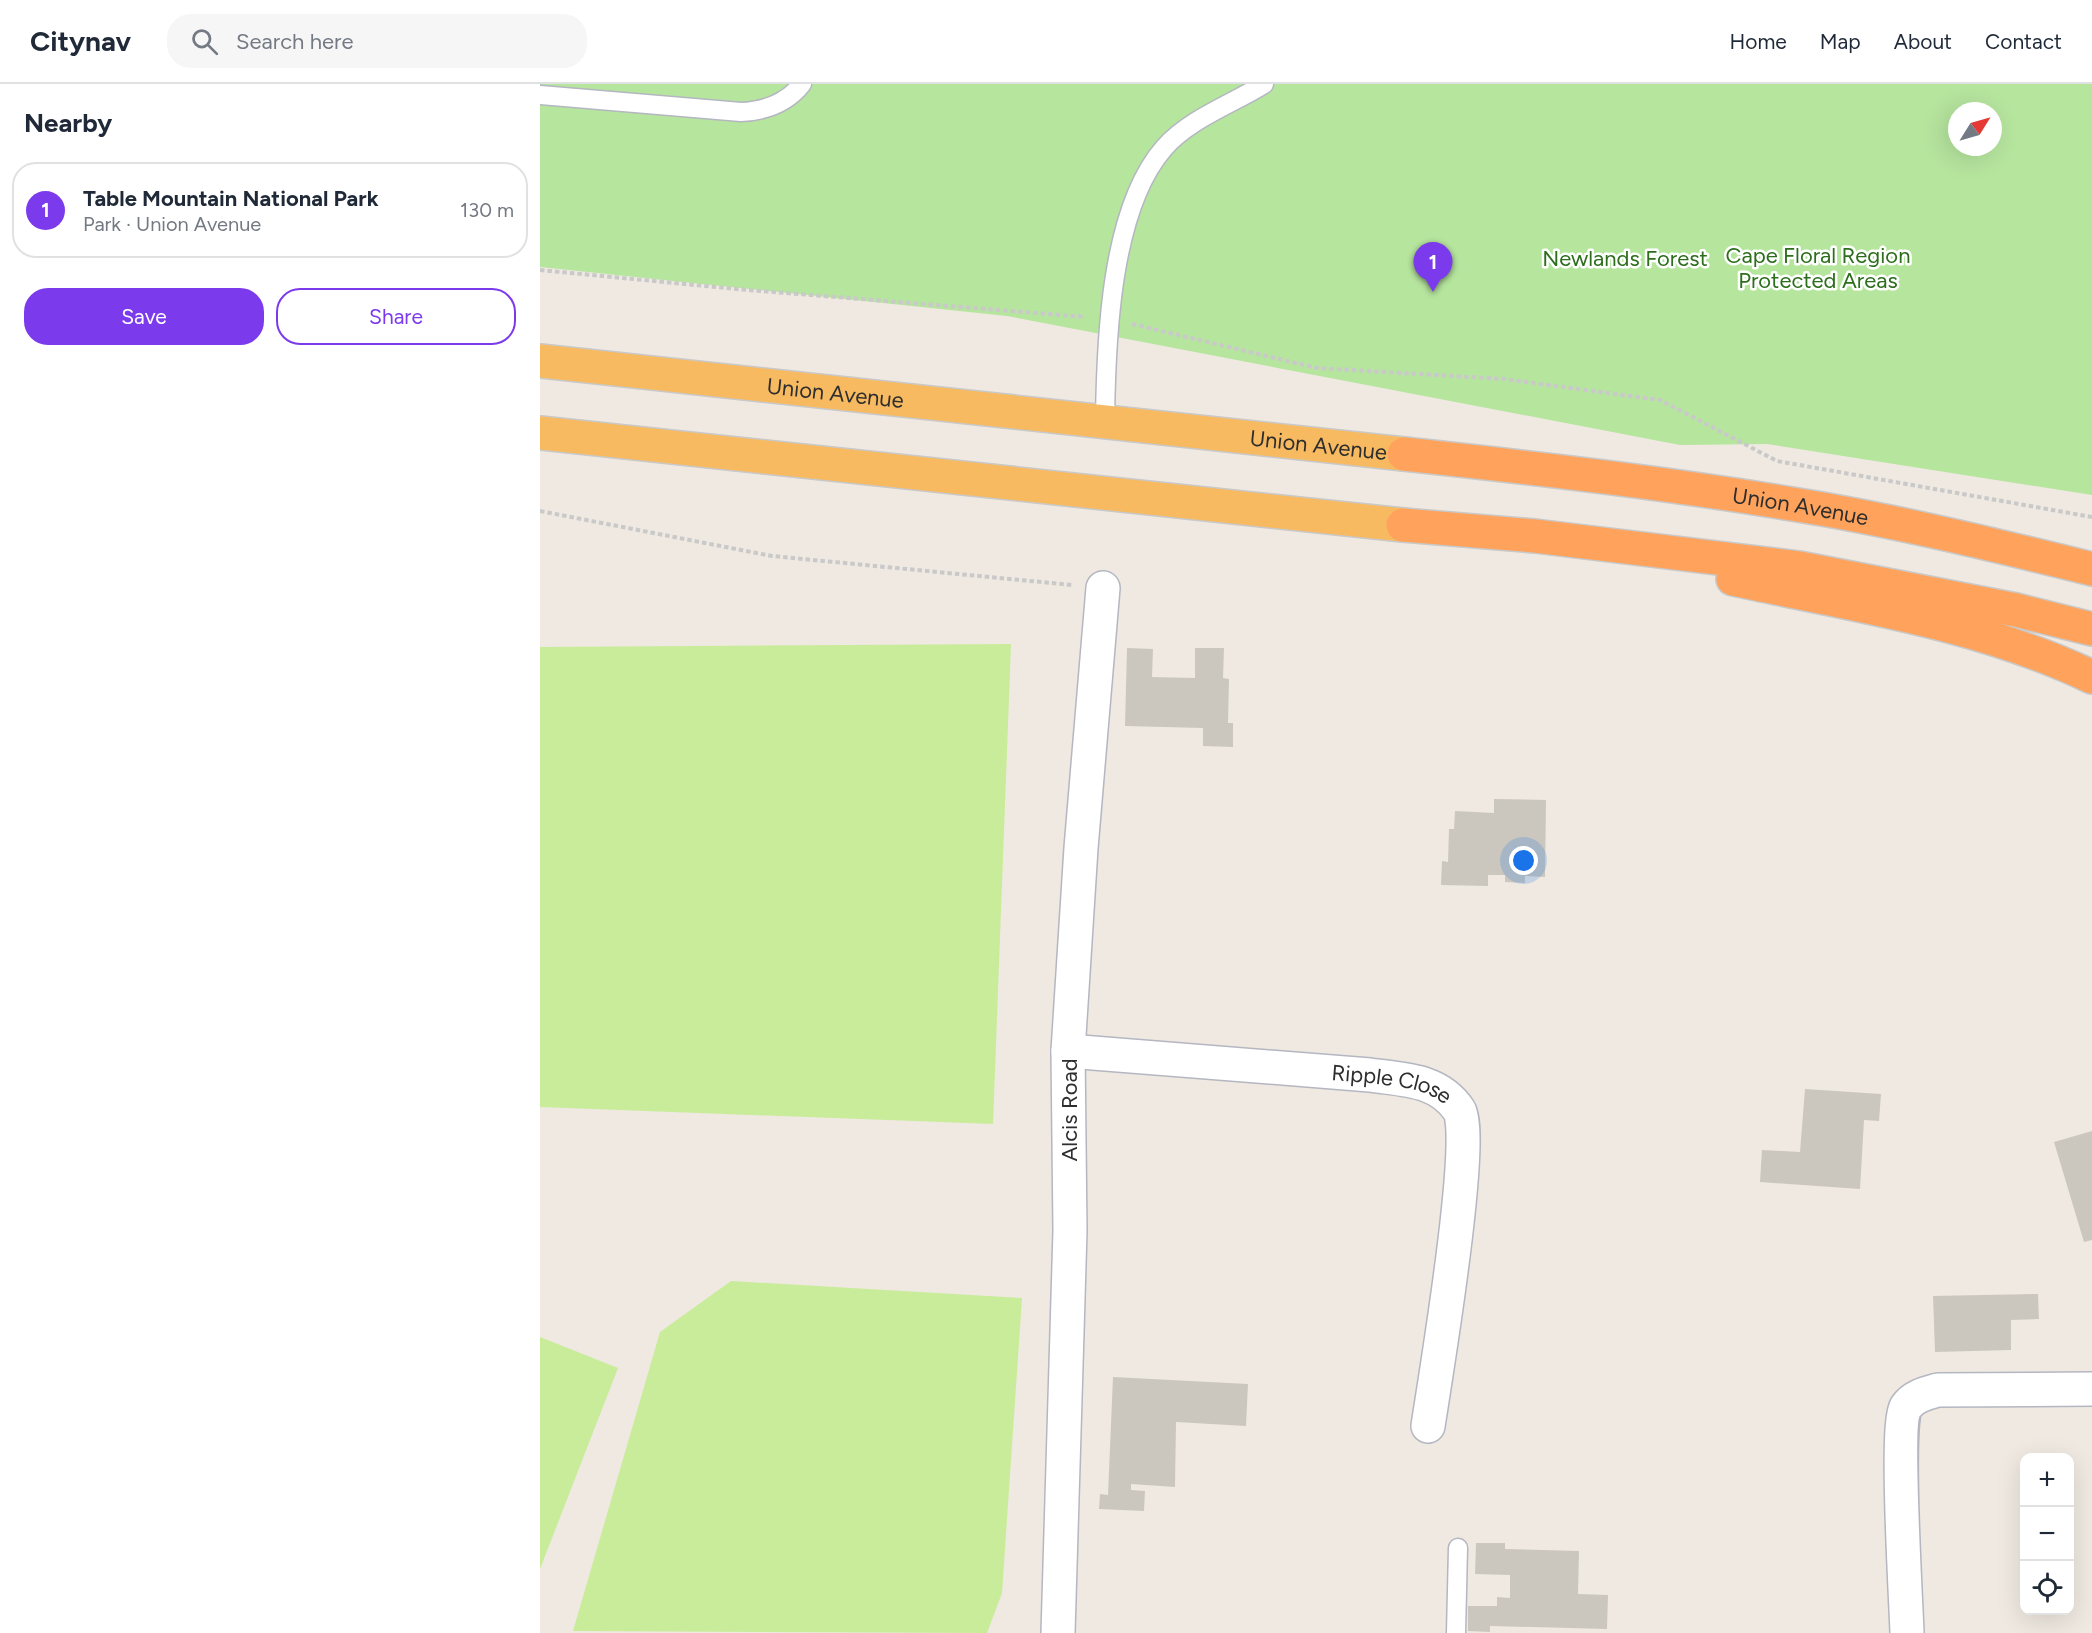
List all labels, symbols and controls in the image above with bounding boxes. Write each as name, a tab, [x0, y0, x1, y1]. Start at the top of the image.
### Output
search box	[167, 14, 587, 68]
text: Citynav	[30, 24, 131, 58]
icon: search	[188, 25, 221, 58]
text: Search here	[236, 28, 354, 55]
text: Home	[1730, 29, 1787, 54]
text: Map	[1820, 29, 1861, 54]
text: About	[1894, 29, 1952, 54]
text: Contact	[1985, 29, 2062, 54]
north arrow	[1948, 102, 2002, 156]
text: Nearby	[24, 107, 112, 139]
text: Table Mountain National Park	[83, 185, 379, 212]
text: 1	[41, 198, 50, 222]
text: 130 m	[460, 198, 514, 222]
text: Park · Union Avenue	[83, 212, 261, 236]
pin: 1	[1414, 242, 1452, 292]
park label: Cape Floral Region Protected Areas	[1726, 242, 1910, 294]
park label: Newlands Forest	[1542, 245, 1708, 272]
button: Save	[24, 288, 264, 345]
button: Share	[276, 288, 516, 345]
street label: Union Avenue	[765, 372, 905, 414]
street label: Union Avenue	[1248, 424, 1388, 466]
street label: Union Avenue	[1730, 482, 1871, 531]
your location	[1509, 846, 1538, 875]
street label: Alcis Road	[1056, 1058, 1083, 1162]
street label: Ripple Close	[1331, 1059, 1458, 1110]
map controls	[2020, 1453, 2074, 1615]
button: +	[2020, 1453, 2074, 1507]
button: −	[2020, 1507, 2074, 1561]
button: locate	[2020, 1561, 2074, 1615]

